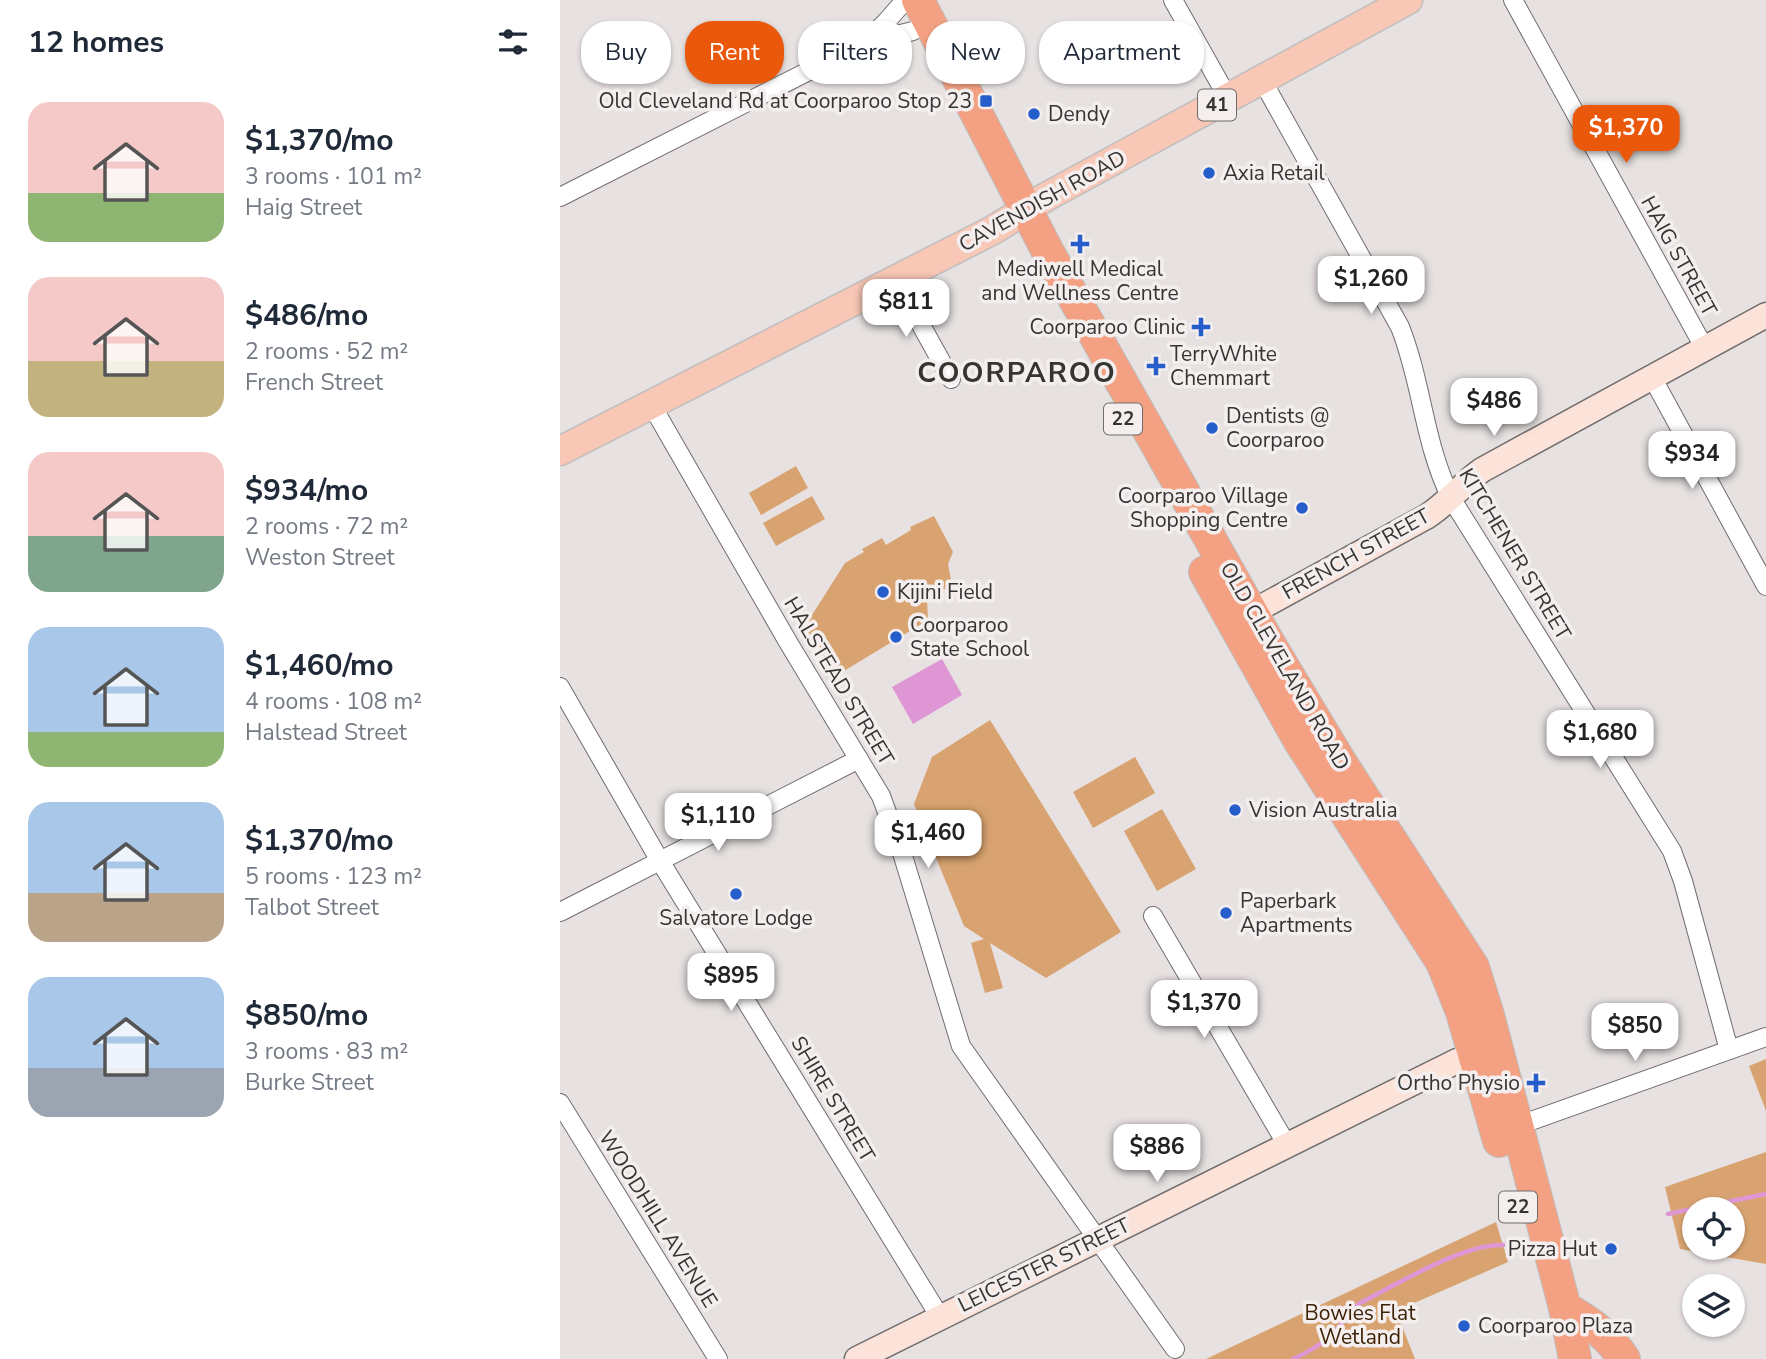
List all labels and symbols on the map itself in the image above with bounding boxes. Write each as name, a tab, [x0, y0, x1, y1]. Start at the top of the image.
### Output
place label: Old Cleveland Rd at Coorparoo Stop 23	[598, 87, 972, 115]
road number: 41	[1198, 90, 1236, 120]
marker: Old Cleveland Rd at Coorparoo Stop 23	[978, 93, 994, 109]
place label: Dendy	[1048, 100, 1110, 128]
marker: Dendy	[1026, 106, 1042, 122]
pin: $1,370	[1569, 106, 1683, 165]
street label: CAVENDISH ROAD	[954, 144, 1130, 258]
place label: Axia Retail	[1223, 159, 1326, 187]
marker: Axia Retail	[1201, 165, 1217, 181]
street label: HAIG STREET	[1634, 191, 1724, 321]
marker: Mediwell Medical and Wellness Centre	[1070, 234, 1090, 254]
place label: Mediwell Medical and Wellness Centre	[981, 255, 1179, 307]
pin: $1,260	[1314, 256, 1428, 316]
pin: $811	[865, 280, 947, 339]
place label: Coorparoo Clinic	[1029, 313, 1185, 341]
marker: Coorparoo Clinic	[1191, 317, 1211, 337]
place label: TerryWhite Chemmart	[1170, 340, 1277, 392]
district label: COORPAROO	[917, 354, 1117, 392]
marker: TerryWhite Chemmart	[1148, 358, 1164, 374]
pin: $486	[1453, 378, 1535, 438]
place label: Dentists @ Coorparoo	[1226, 402, 1330, 454]
road number: 22	[1104, 404, 1142, 434]
marker: Dentists @ Coorparoo	[1204, 420, 1220, 436]
pin: $934	[1651, 432, 1733, 491]
street label: KITCHENER STREET	[1453, 463, 1578, 645]
place label: Coorparoo Village Shopping Centre	[1118, 482, 1288, 534]
marker: Coorparoo Village Shopping Centre	[1294, 500, 1310, 516]
street label: FRENCH STREET	[1277, 502, 1435, 606]
street label: OLD CLEVELAND ROAD	[1214, 557, 1356, 775]
place label: Kijini Field	[897, 578, 993, 606]
marker: Kijini Field	[875, 584, 891, 600]
street label: HALSTEAD STREET	[778, 592, 901, 771]
place label: Coorparoo State School	[910, 611, 1030, 663]
marker: Coorparoo State School	[888, 629, 904, 645]
pin: $1,680	[1543, 710, 1657, 770]
pin: $1,110	[661, 794, 775, 853]
place label: Vision Australia	[1248, 796, 1398, 824]
marker: Vision Australia	[1227, 802, 1243, 818]
pin: $1,460	[871, 810, 985, 870]
marker: Salvatore Lodge	[728, 886, 744, 902]
place label: Paperbark Apartments	[1240, 887, 1353, 939]
place label: Salvatore Lodge	[659, 904, 813, 932]
marker: Paperbark Apartments	[1218, 905, 1234, 921]
pin: $895	[690, 954, 772, 1013]
pin: $1,370	[1147, 981, 1261, 1040]
pin: $850	[1594, 1004, 1676, 1063]
street label: SHIRE STREET	[784, 1031, 882, 1167]
place label: Ortho Physio	[1397, 1069, 1520, 1097]
marker: Ortho Physio	[1526, 1073, 1546, 1093]
pin: $886	[1116, 1124, 1198, 1184]
street label: WOODHILL AVENUE	[592, 1125, 724, 1313]
road number: 22	[1499, 1191, 1537, 1222]
street label: LEICESTER STREET	[953, 1211, 1135, 1319]
place label: Pizza Hut	[1508, 1235, 1598, 1263]
marker: Pizza Hut	[1603, 1241, 1619, 1257]
park label: Bowies Flat Wetland	[1304, 1299, 1416, 1351]
place label: Coorparoo Plaza	[1478, 1312, 1633, 1340]
marker: Coorparoo Plaza	[1456, 1318, 1472, 1334]

